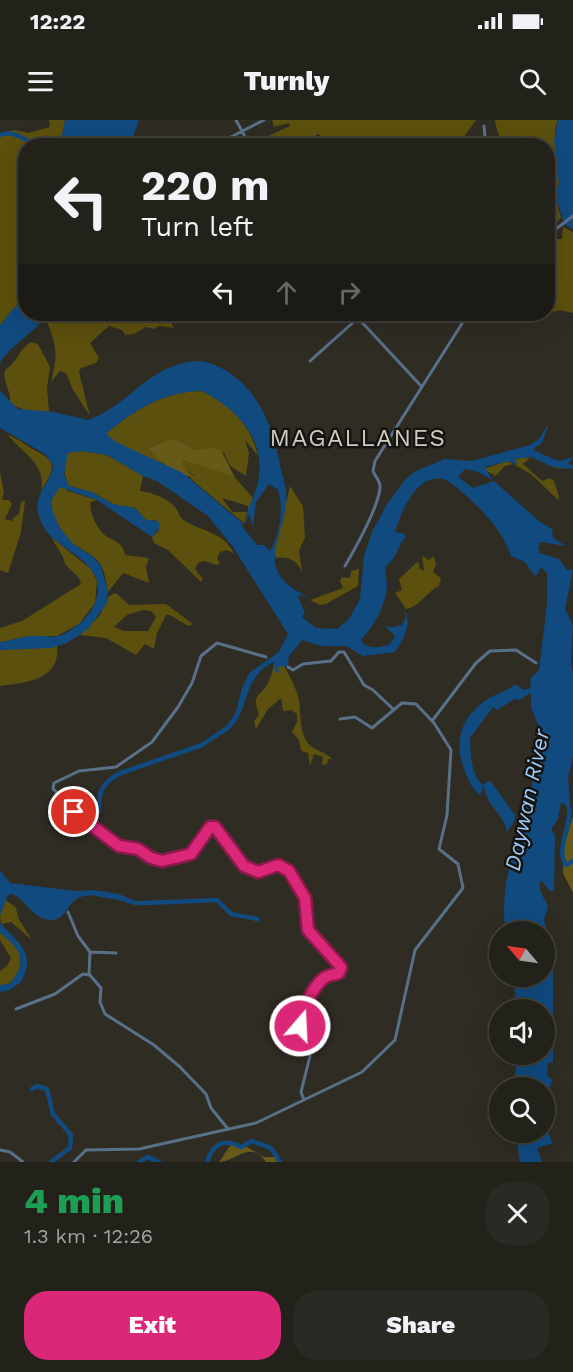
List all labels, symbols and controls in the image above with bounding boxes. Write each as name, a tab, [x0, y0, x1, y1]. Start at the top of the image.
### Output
text: 12:22	[30, 9, 85, 34]
icon: menu	[24, 65, 57, 98]
text: Turnly	[243, 65, 330, 97]
icon: search	[516, 65, 549, 98]
text: 220 m	[141, 161, 270, 210]
icon: left	[42, 162, 120, 240]
text: Turn left	[141, 211, 253, 243]
icon: left	[207, 276, 240, 309]
icon: ahead	[270, 276, 303, 309]
icon: right	[333, 276, 366, 309]
district label: MAGALLANES	[270, 424, 446, 452]
water label: Daywan River	[500, 726, 554, 873]
pin	[48, 786, 99, 837]
icon: arrive	[57, 795, 90, 828]
north arrow	[489, 921, 555, 987]
map controls	[489, 921, 555, 1143]
position arrow	[268, 994, 332, 1058]
button: sound	[489, 999, 555, 1065]
button: search	[489, 1077, 555, 1143]
text: 4 min	[24, 1180, 124, 1222]
button: close	[486, 1182, 549, 1245]
text: 1.3 km · 12:26	[24, 1224, 153, 1248]
button: Exit	[24, 1291, 281, 1360]
button: Share	[293, 1291, 549, 1360]

